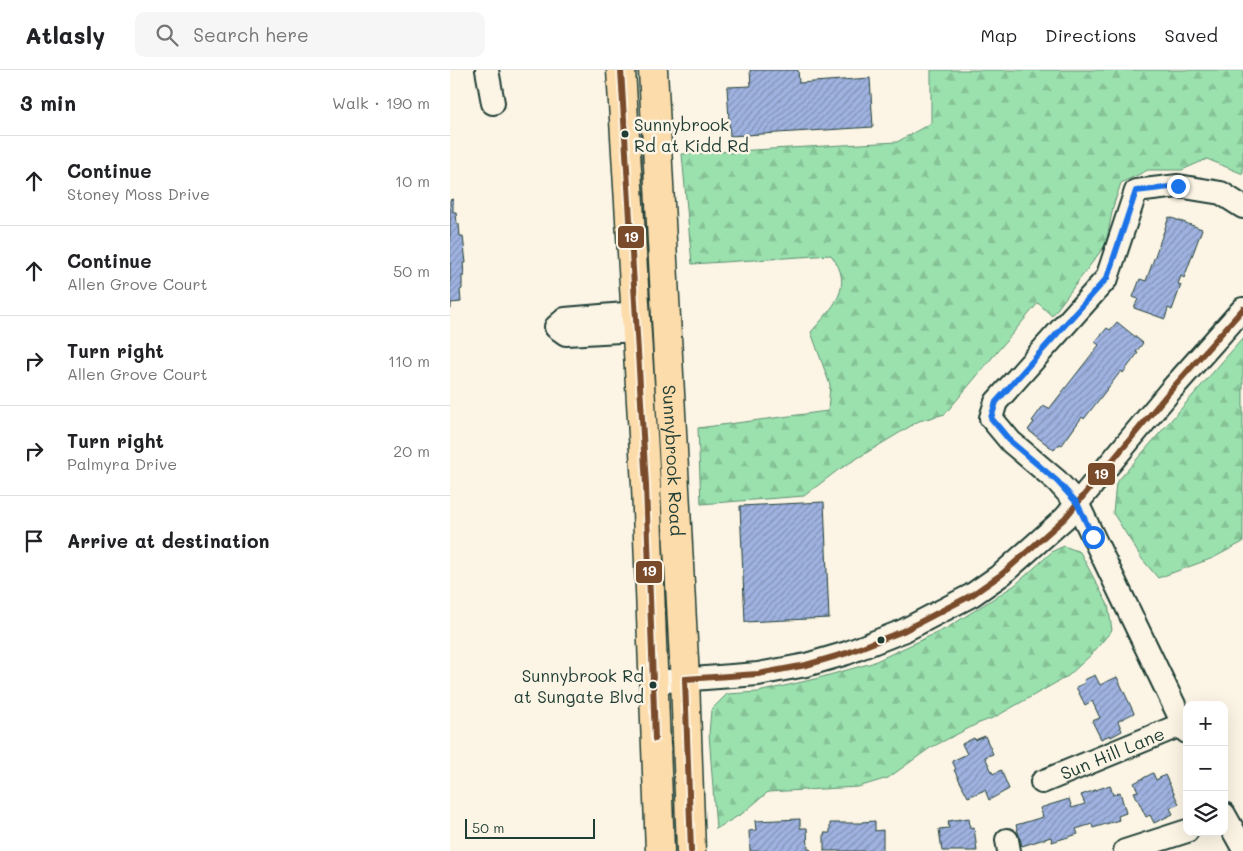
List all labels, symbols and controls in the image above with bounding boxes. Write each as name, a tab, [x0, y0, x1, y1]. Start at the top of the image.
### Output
search box	[135, 12, 485, 57]
text: Atlasly	[25, 19, 105, 50]
icon: search	[153, 21, 181, 49]
text: Search here	[193, 22, 309, 47]
text: Map	[980, 23, 1017, 47]
text: Directions	[1045, 23, 1137, 47]
text: Saved	[1165, 23, 1218, 47]
text: 3 min	[20, 89, 76, 116]
text: Walk · 190 m	[332, 92, 430, 113]
place label: Sunnybrook Rd at Kidd Rd	[634, 113, 749, 156]
marker: Sunnybrook Rd at Kidd Rd	[620, 129, 630, 139]
text: Continue	[67, 158, 152, 183]
icon: ahead	[20, 167, 48, 195]
text: 10 m	[395, 170, 430, 191]
route end	[1167, 175, 1190, 198]
text: Stoney Moss Drive	[67, 183, 210, 204]
line badge: 19	[617, 225, 645, 249]
text: 19	[624, 227, 639, 246]
text: Continue	[67, 248, 152, 273]
icon: ahead	[20, 257, 48, 285]
text: 50 m	[393, 260, 430, 281]
text: Allen Grove Court	[67, 273, 208, 294]
text: Turn right	[67, 338, 164, 363]
icon: right	[20, 347, 48, 375]
text: 110 m	[388, 350, 430, 371]
text: Allen Grove Court	[67, 363, 208, 384]
street label: Sunnybrook Road	[658, 384, 689, 537]
text: Turn right	[67, 428, 164, 453]
icon: right	[20, 437, 48, 465]
text: 20 m	[393, 440, 430, 461]
text: Palmyra Drive	[67, 453, 177, 474]
line badge: 19	[1087, 462, 1116, 486]
text: 19	[1094, 464, 1109, 483]
route start	[1082, 526, 1105, 549]
icon: arrive	[20, 527, 48, 555]
text: Arrive at destination	[67, 528, 270, 553]
line badge: 19	[635, 560, 663, 584]
text: 19	[642, 561, 657, 580]
unlabelled marker	[876, 635, 886, 645]
place label: Sunnybrook Rd at Sungate Blvd	[514, 664, 644, 707]
marker: Sunnybrook Rd at Sungate Blvd	[648, 680, 658, 690]
map controls	[1183, 701, 1228, 836]
button: +	[1183, 701, 1228, 746]
street label: Sun Hill Lane	[1057, 721, 1168, 785]
button: −	[1183, 746, 1228, 791]
button: layers	[1183, 791, 1228, 836]
scale bar	[465, 816, 595, 839]
text: 50 m	[472, 818, 504, 837]

